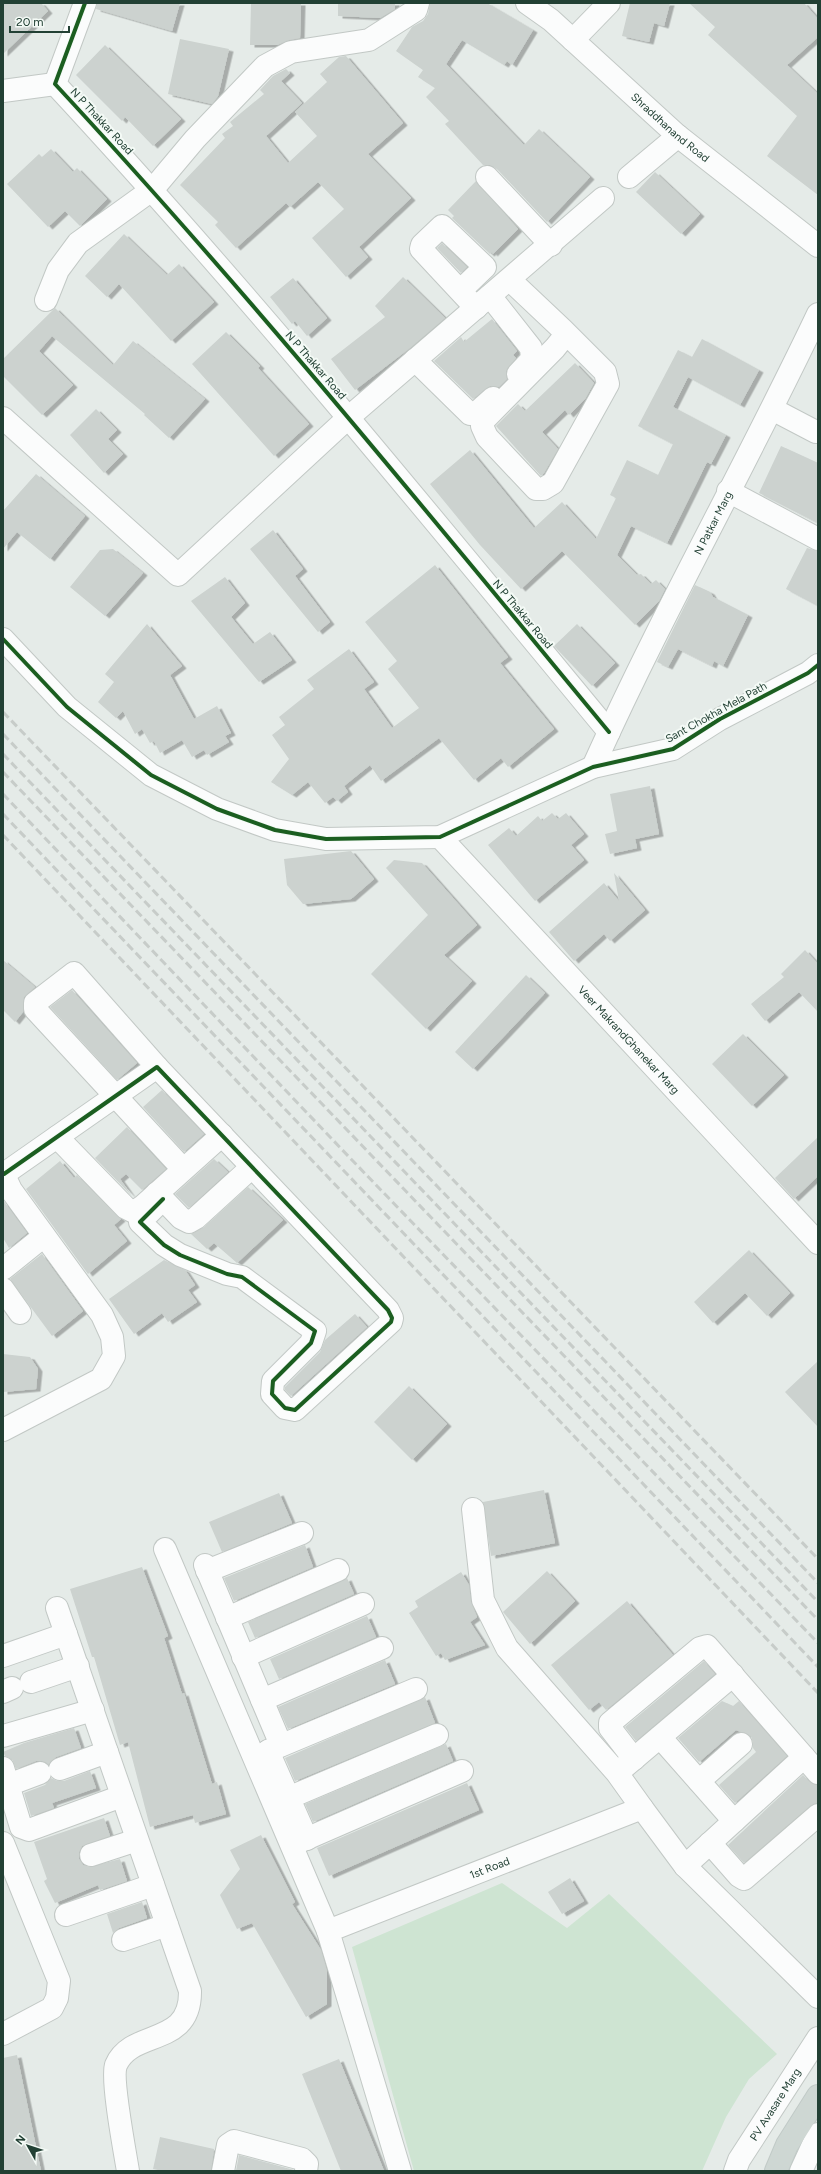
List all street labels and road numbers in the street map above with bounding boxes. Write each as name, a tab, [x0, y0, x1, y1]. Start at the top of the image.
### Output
street label: N P Thakkar Road	[68, 85, 136, 157]
street label: Shraddhanand Road	[628, 90, 712, 165]
street label: N P Thakkar Road	[282, 329, 349, 402]
street label: N Patkar Marg	[692, 489, 735, 557]
street label: N P Thakkar Road	[490, 577, 555, 651]
street label: Sant Chokha Mela Path	[663, 679, 769, 746]
street label: Veer MakrandGhanekar Marg	[575, 983, 682, 1097]
street label: 1st Road	[468, 1855, 512, 1882]
street label: PV Avasare Marg	[747, 2066, 804, 2143]

